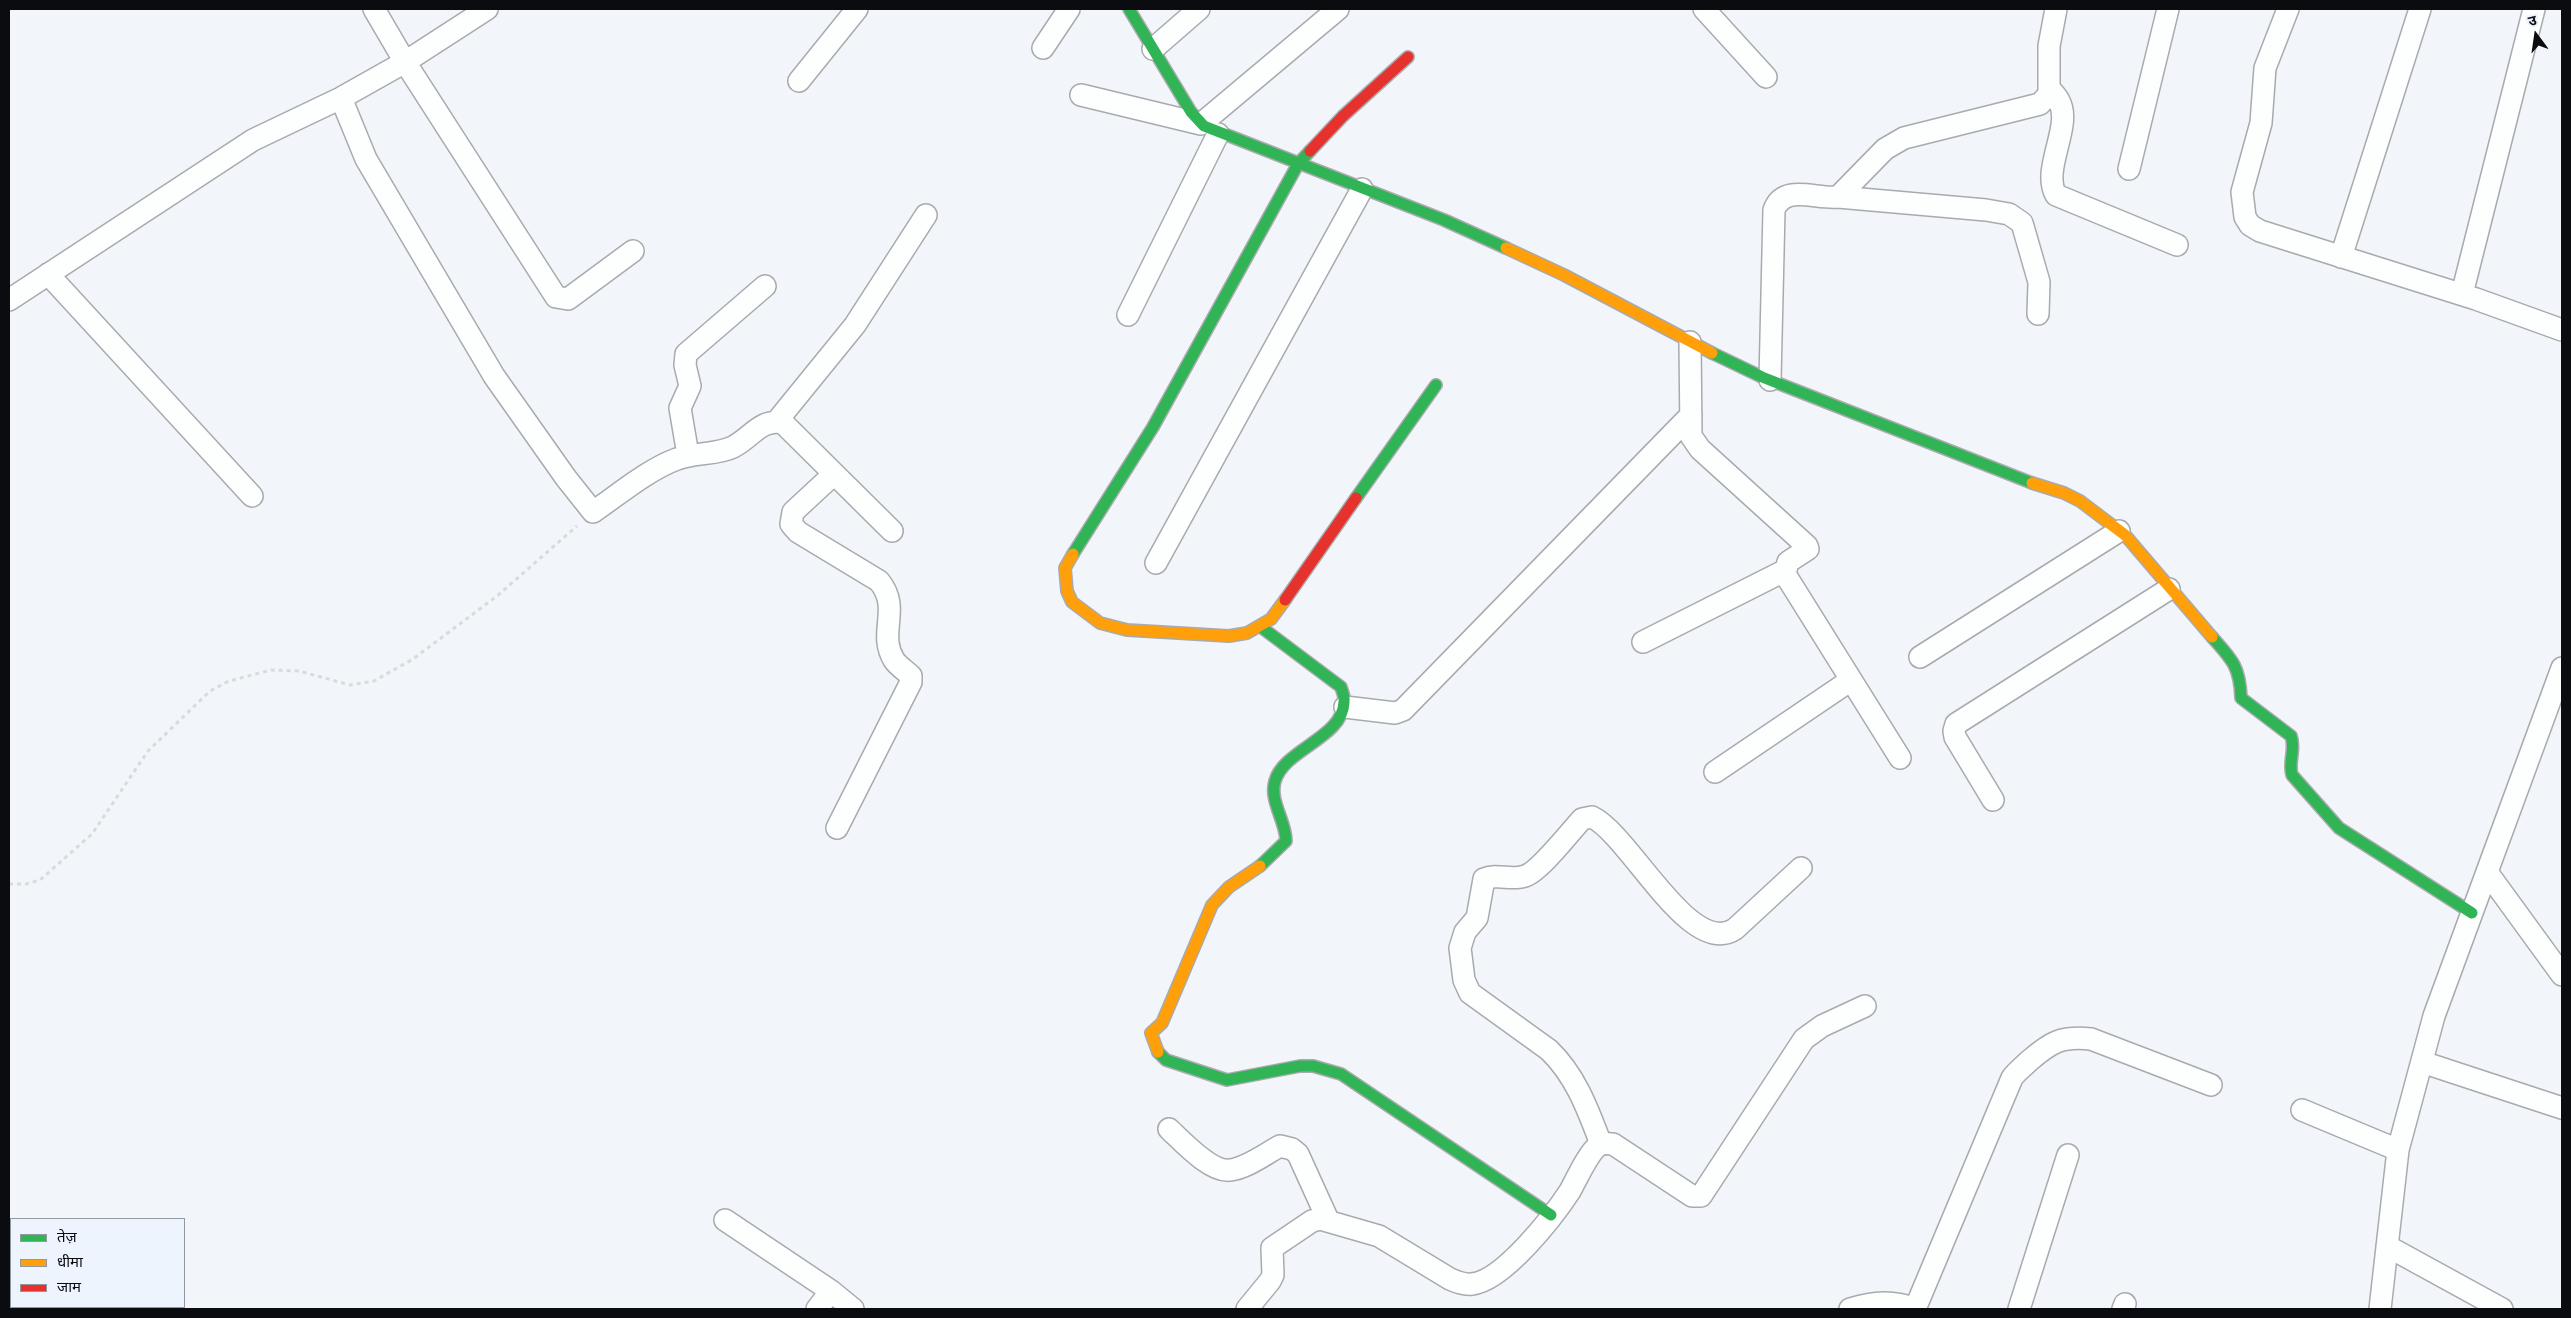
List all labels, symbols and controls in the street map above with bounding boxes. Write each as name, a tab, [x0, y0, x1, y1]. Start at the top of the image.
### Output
north arrow	[2511, 10, 2561, 60]
text: उ	[2526, 11, 2538, 29]
legend	[10, 1218, 185, 1308]
text: तेज़	[57, 1227, 77, 1246]
text: धीमा	[57, 1252, 83, 1271]
text: जाम	[57, 1277, 81, 1296]

